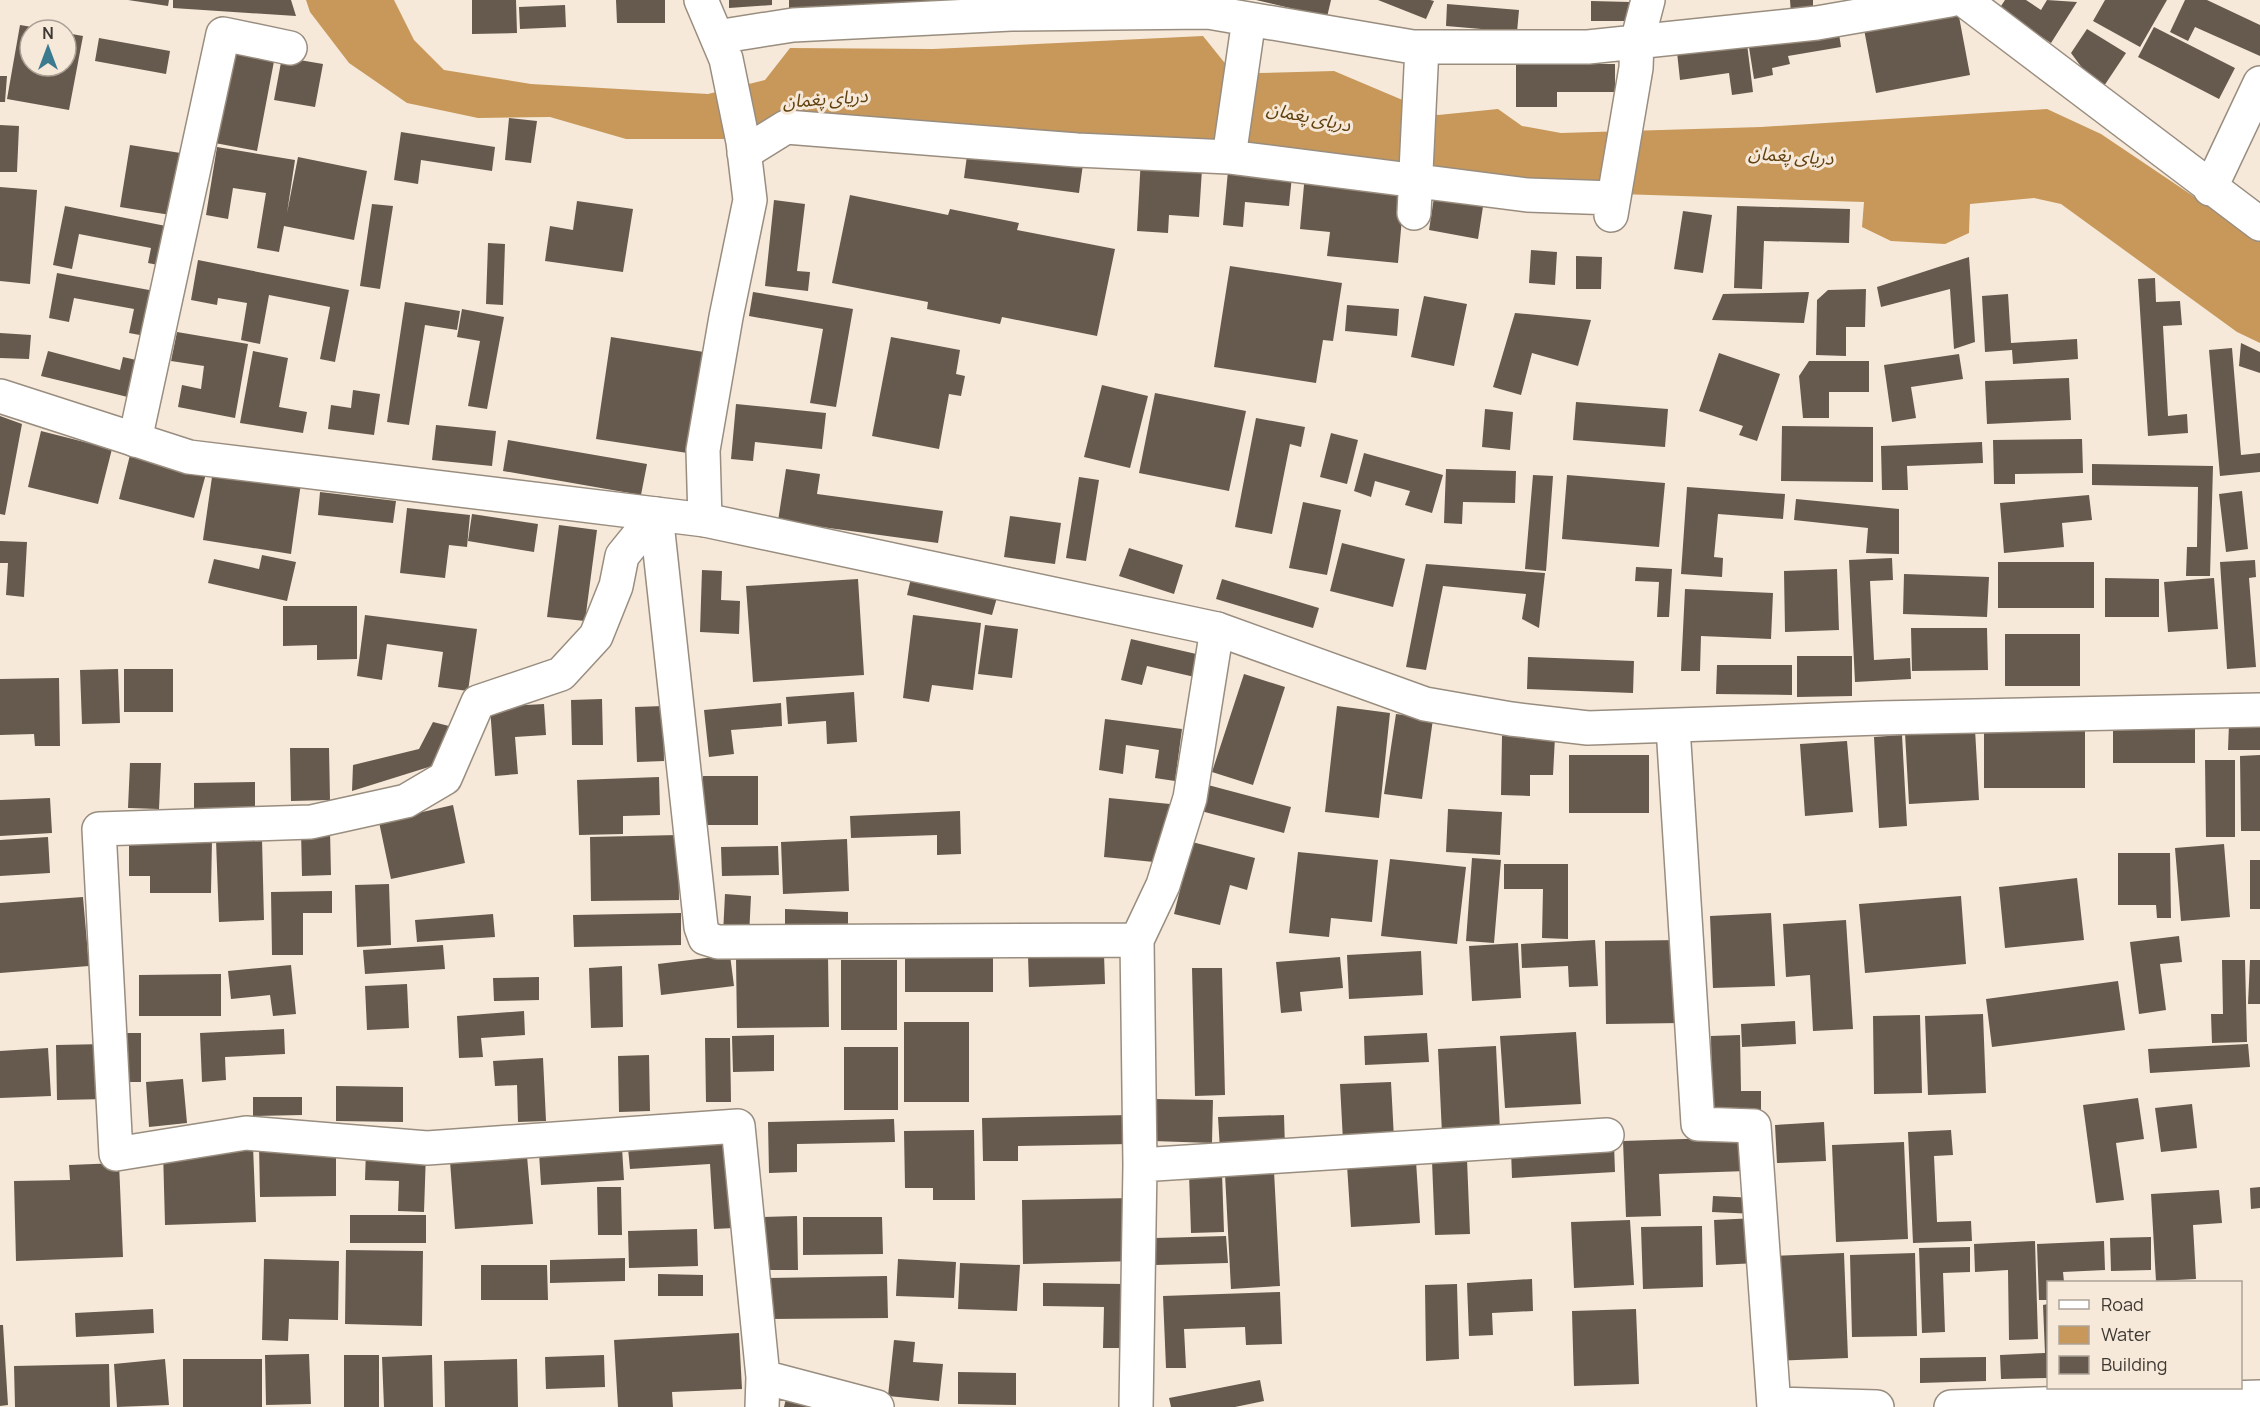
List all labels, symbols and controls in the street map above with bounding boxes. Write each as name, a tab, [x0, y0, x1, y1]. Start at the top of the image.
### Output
north arrow	[18, 18, 78, 78]
text: N	[42, 22, 54, 44]
water label: دریای پغمان	[782, 83, 869, 114]
water label: دریای پغمان	[1265, 95, 1354, 138]
water label: دریای پغمان	[1748, 140, 1835, 171]
legend	[2047, 1281, 2242, 1389]
text: Road	[2101, 1292, 2144, 1316]
text: Water	[2101, 1322, 2151, 1346]
text: Building	[2101, 1352, 2167, 1376]

